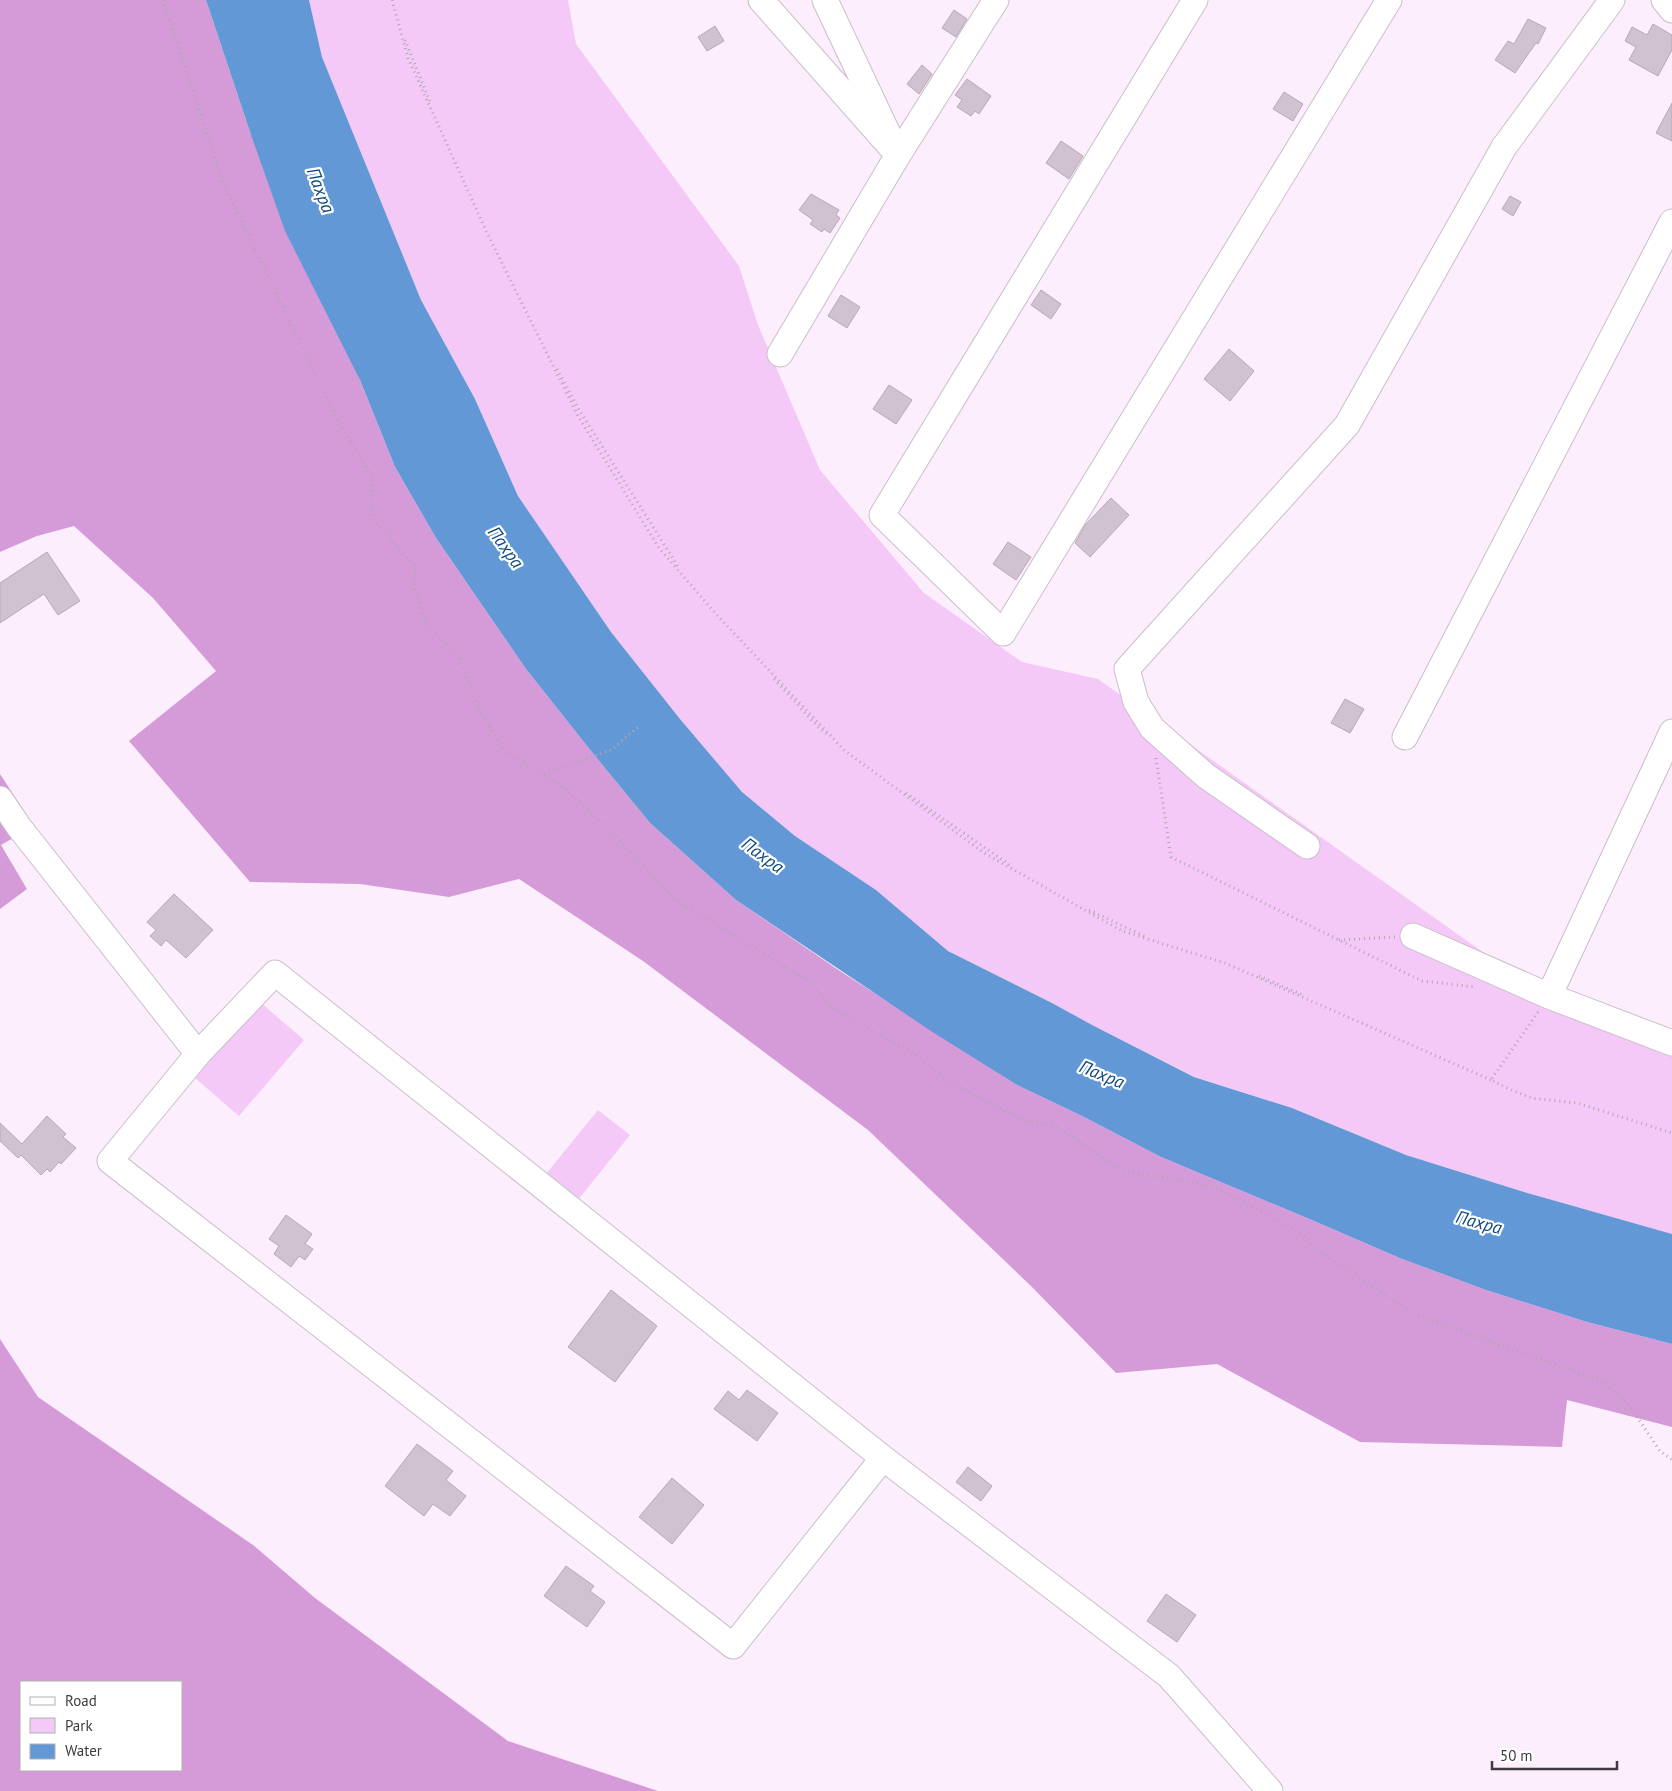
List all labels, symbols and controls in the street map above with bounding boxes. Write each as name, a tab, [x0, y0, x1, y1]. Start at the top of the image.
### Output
water label: Пахра	[302, 164, 340, 216]
water label: Пахра	[483, 521, 529, 573]
water label: Пахра	[737, 832, 789, 878]
water label: Пахра	[1076, 1055, 1128, 1093]
water label: Пахра	[1453, 1205, 1505, 1239]
legend	[20, 1681, 182, 1771]
text: Road	[65, 1691, 97, 1710]
text: Park	[65, 1716, 93, 1735]
scale bar	[1492, 1738, 1617, 1770]
text: Water	[65, 1741, 102, 1760]
text: 50 m	[1500, 1746, 1533, 1765]

